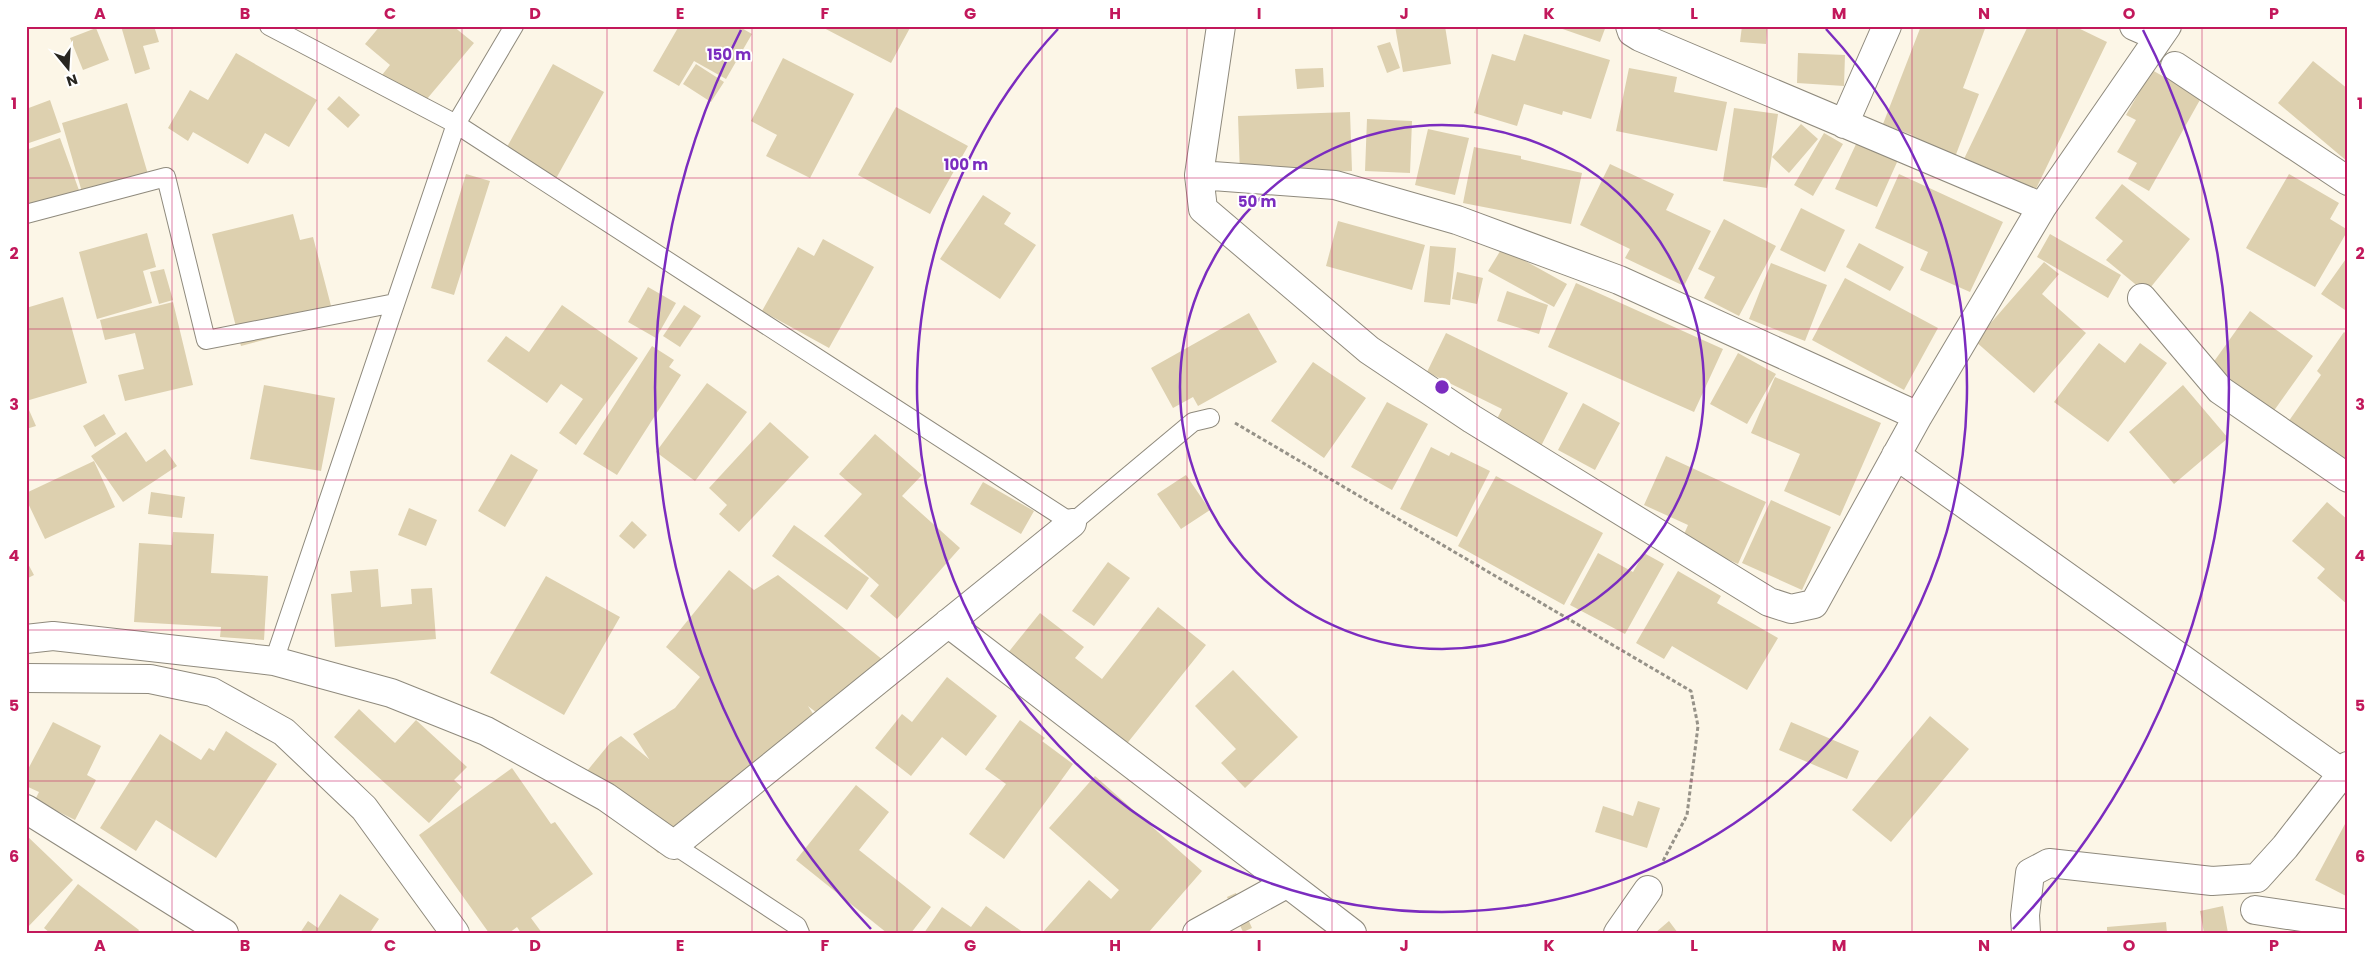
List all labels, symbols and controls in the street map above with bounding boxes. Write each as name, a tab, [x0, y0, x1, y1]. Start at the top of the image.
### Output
text: A	[94, 2, 106, 25]
text: B	[240, 2, 250, 25]
text: C	[384, 2, 396, 25]
text: D	[529, 2, 541, 25]
text: E	[676, 2, 684, 25]
text: F	[821, 2, 830, 25]
text: G	[964, 2, 976, 25]
text: H	[1109, 2, 1121, 25]
text: I	[1257, 2, 1261, 25]
text: J	[1399, 2, 1409, 25]
text: K	[1543, 2, 1555, 25]
text: L	[1690, 2, 1698, 25]
text: M	[1832, 2, 1846, 25]
text: N	[1978, 2, 1990, 25]
text: O	[2123, 2, 2136, 25]
text: P	[2269, 2, 2279, 25]
north arrow	[42, 42, 92, 92]
text: 150 m	[707, 44, 751, 65]
text: N	[64, 69, 80, 92]
text: 1	[11, 92, 17, 115]
text: 1	[2357, 92, 2363, 115]
text: 100 m	[944, 154, 988, 175]
text: 50 m	[1238, 191, 1276, 212]
text: 2	[9, 242, 19, 265]
text: 2	[2355, 242, 2365, 265]
centre of rings	[1433, 378, 1451, 396]
text: 3	[9, 393, 19, 416]
text: 3	[2355, 393, 2365, 416]
text: 4	[9, 544, 20, 567]
text: 4	[2355, 544, 2366, 567]
text: 5	[9, 694, 19, 717]
text: 5	[2355, 694, 2365, 717]
text: 6	[9, 845, 19, 868]
text: 6	[2355, 845, 2365, 868]
text: A	[94, 934, 106, 957]
text: B	[240, 934, 250, 957]
text: C	[384, 934, 396, 957]
text: D	[529, 934, 541, 957]
text: E	[676, 934, 684, 957]
text: F	[821, 934, 830, 957]
text: G	[964, 934, 976, 957]
text: H	[1109, 934, 1121, 957]
text: I	[1257, 934, 1261, 957]
text: J	[1399, 934, 1409, 957]
text: K	[1543, 934, 1555, 957]
text: L	[1690, 934, 1698, 957]
text: M	[1832, 934, 1846, 957]
text: N	[1978, 934, 1990, 957]
text: O	[2123, 934, 2136, 957]
text: P	[2269, 934, 2279, 957]

